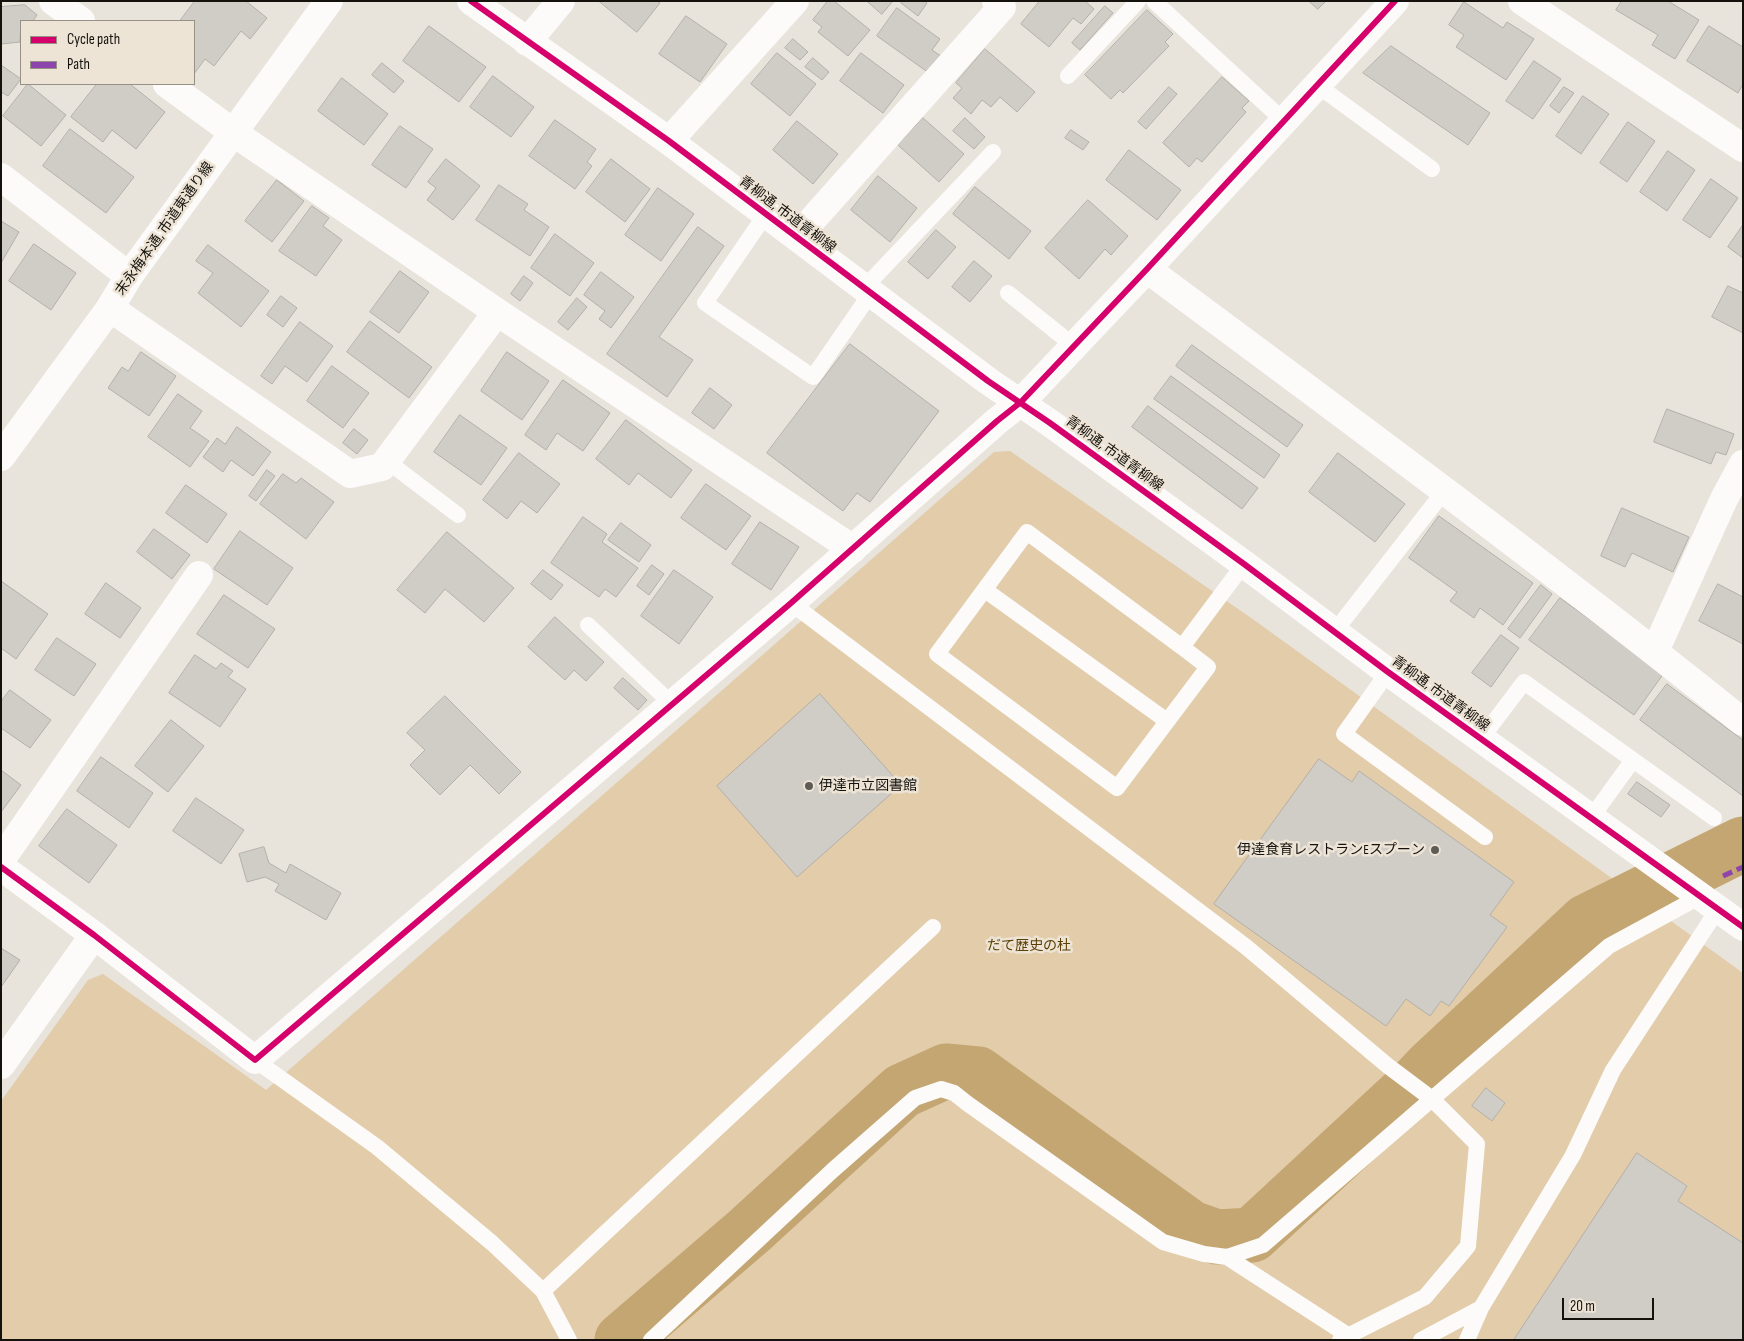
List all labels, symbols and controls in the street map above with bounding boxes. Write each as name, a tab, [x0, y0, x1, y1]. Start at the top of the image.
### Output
legend	[20, 20, 195, 85]
text: Cycle path	[67, 30, 120, 49]
text: Path	[67, 55, 90, 74]
street label: 末永梅本通, 市道東通り線	[113, 159, 217, 299]
street label: 青柳通, 市道青柳線	[735, 173, 839, 257]
street label: 青柳通, 市道青柳線	[1062, 413, 1166, 495]
street label: 青柳通, 市道青柳線	[1388, 653, 1492, 735]
place label: 伊達市立図書館	[819, 778, 917, 794]
marker: 伊達市立図書館	[803, 780, 815, 792]
place label: 伊達食育レストランEスプーン	[1237, 842, 1425, 858]
marker: 伊達食育レストランEスプーン	[1429, 844, 1441, 856]
park label: だて歴史の杜	[987, 938, 1071, 954]
scale bar	[1564, 1288, 1656, 1320]
text: 20 m	[1570, 1297, 1595, 1316]

